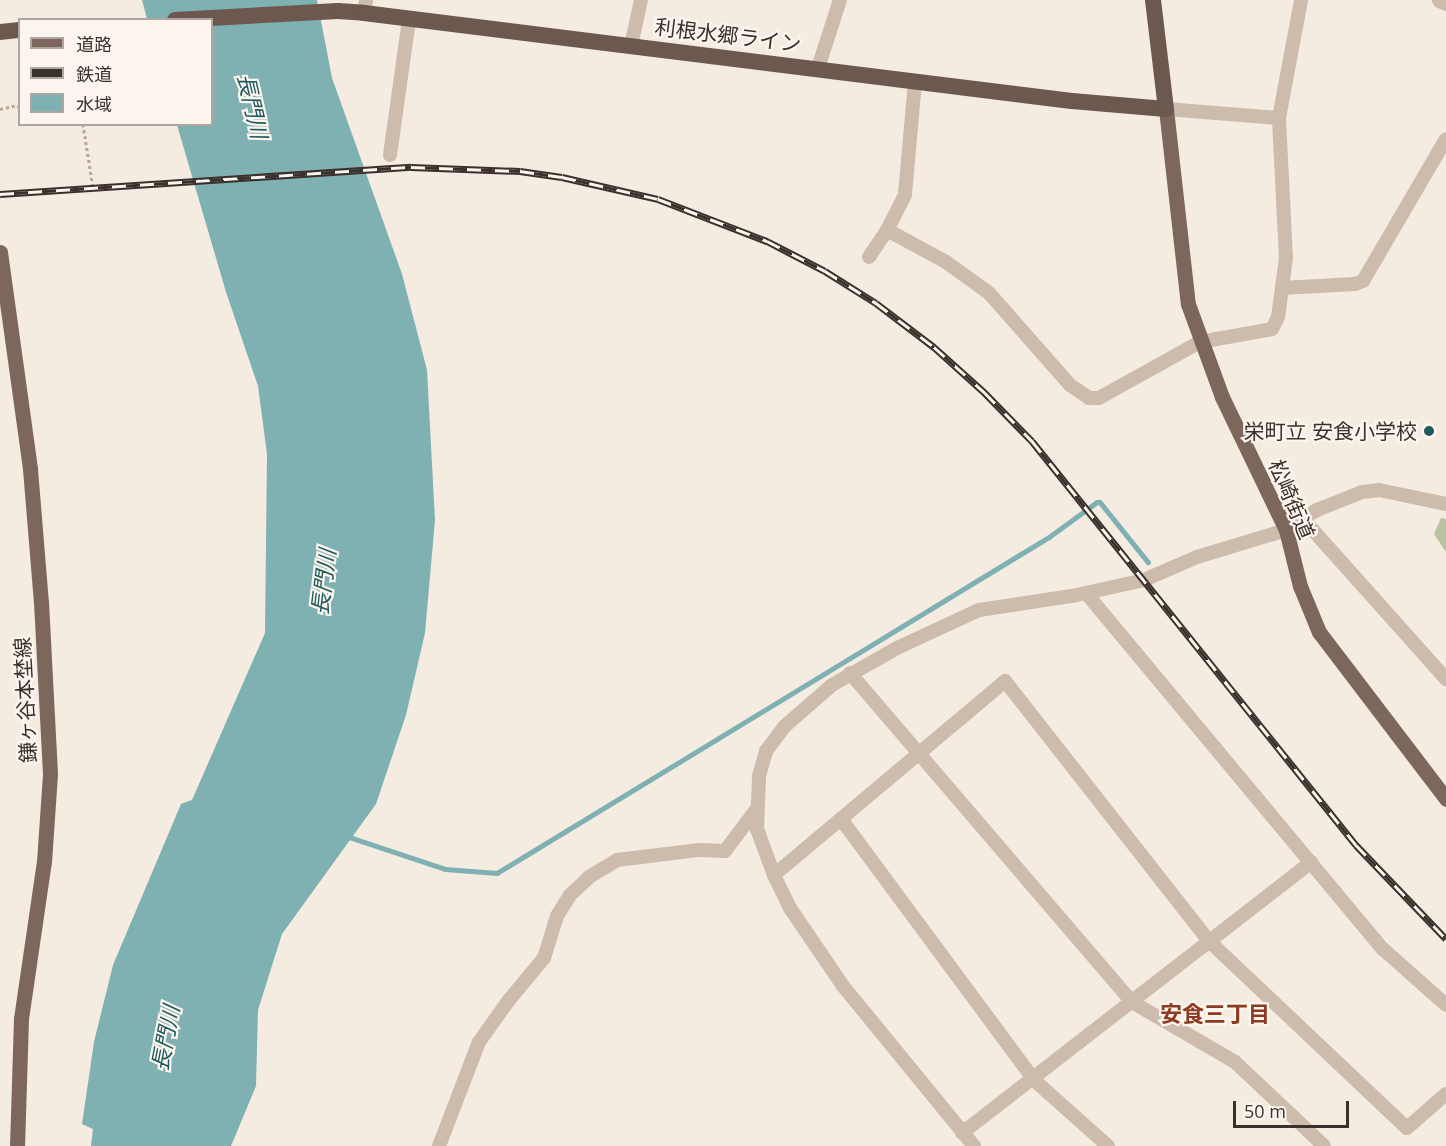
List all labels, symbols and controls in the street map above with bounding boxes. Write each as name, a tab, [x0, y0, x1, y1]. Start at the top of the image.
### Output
street label: 利根水郷ライン	[654, 14, 802, 56]
legend	[18, 18, 213, 126]
text: 道路	[76, 32, 112, 56]
text: 鉄道	[76, 62, 112, 86]
water label: 長門川	[233, 71, 273, 141]
text: 水域	[76, 92, 112, 116]
place label: 栄町立 安食小学校	[1244, 418, 1417, 444]
marker: 栄町立 安食小学校	[1422, 424, 1436, 438]
street label: 松崎街道	[1264, 455, 1320, 543]
water label: 長門川	[306, 548, 340, 616]
street label: 鎌ヶ谷本埜線	[9, 636, 41, 764]
district label: 安食三丁目	[1160, 1001, 1270, 1027]
water label: 長門川	[146, 1003, 184, 1073]
scale bar	[1236, 1089, 1352, 1127]
text: 50 m	[1244, 1099, 1286, 1123]

